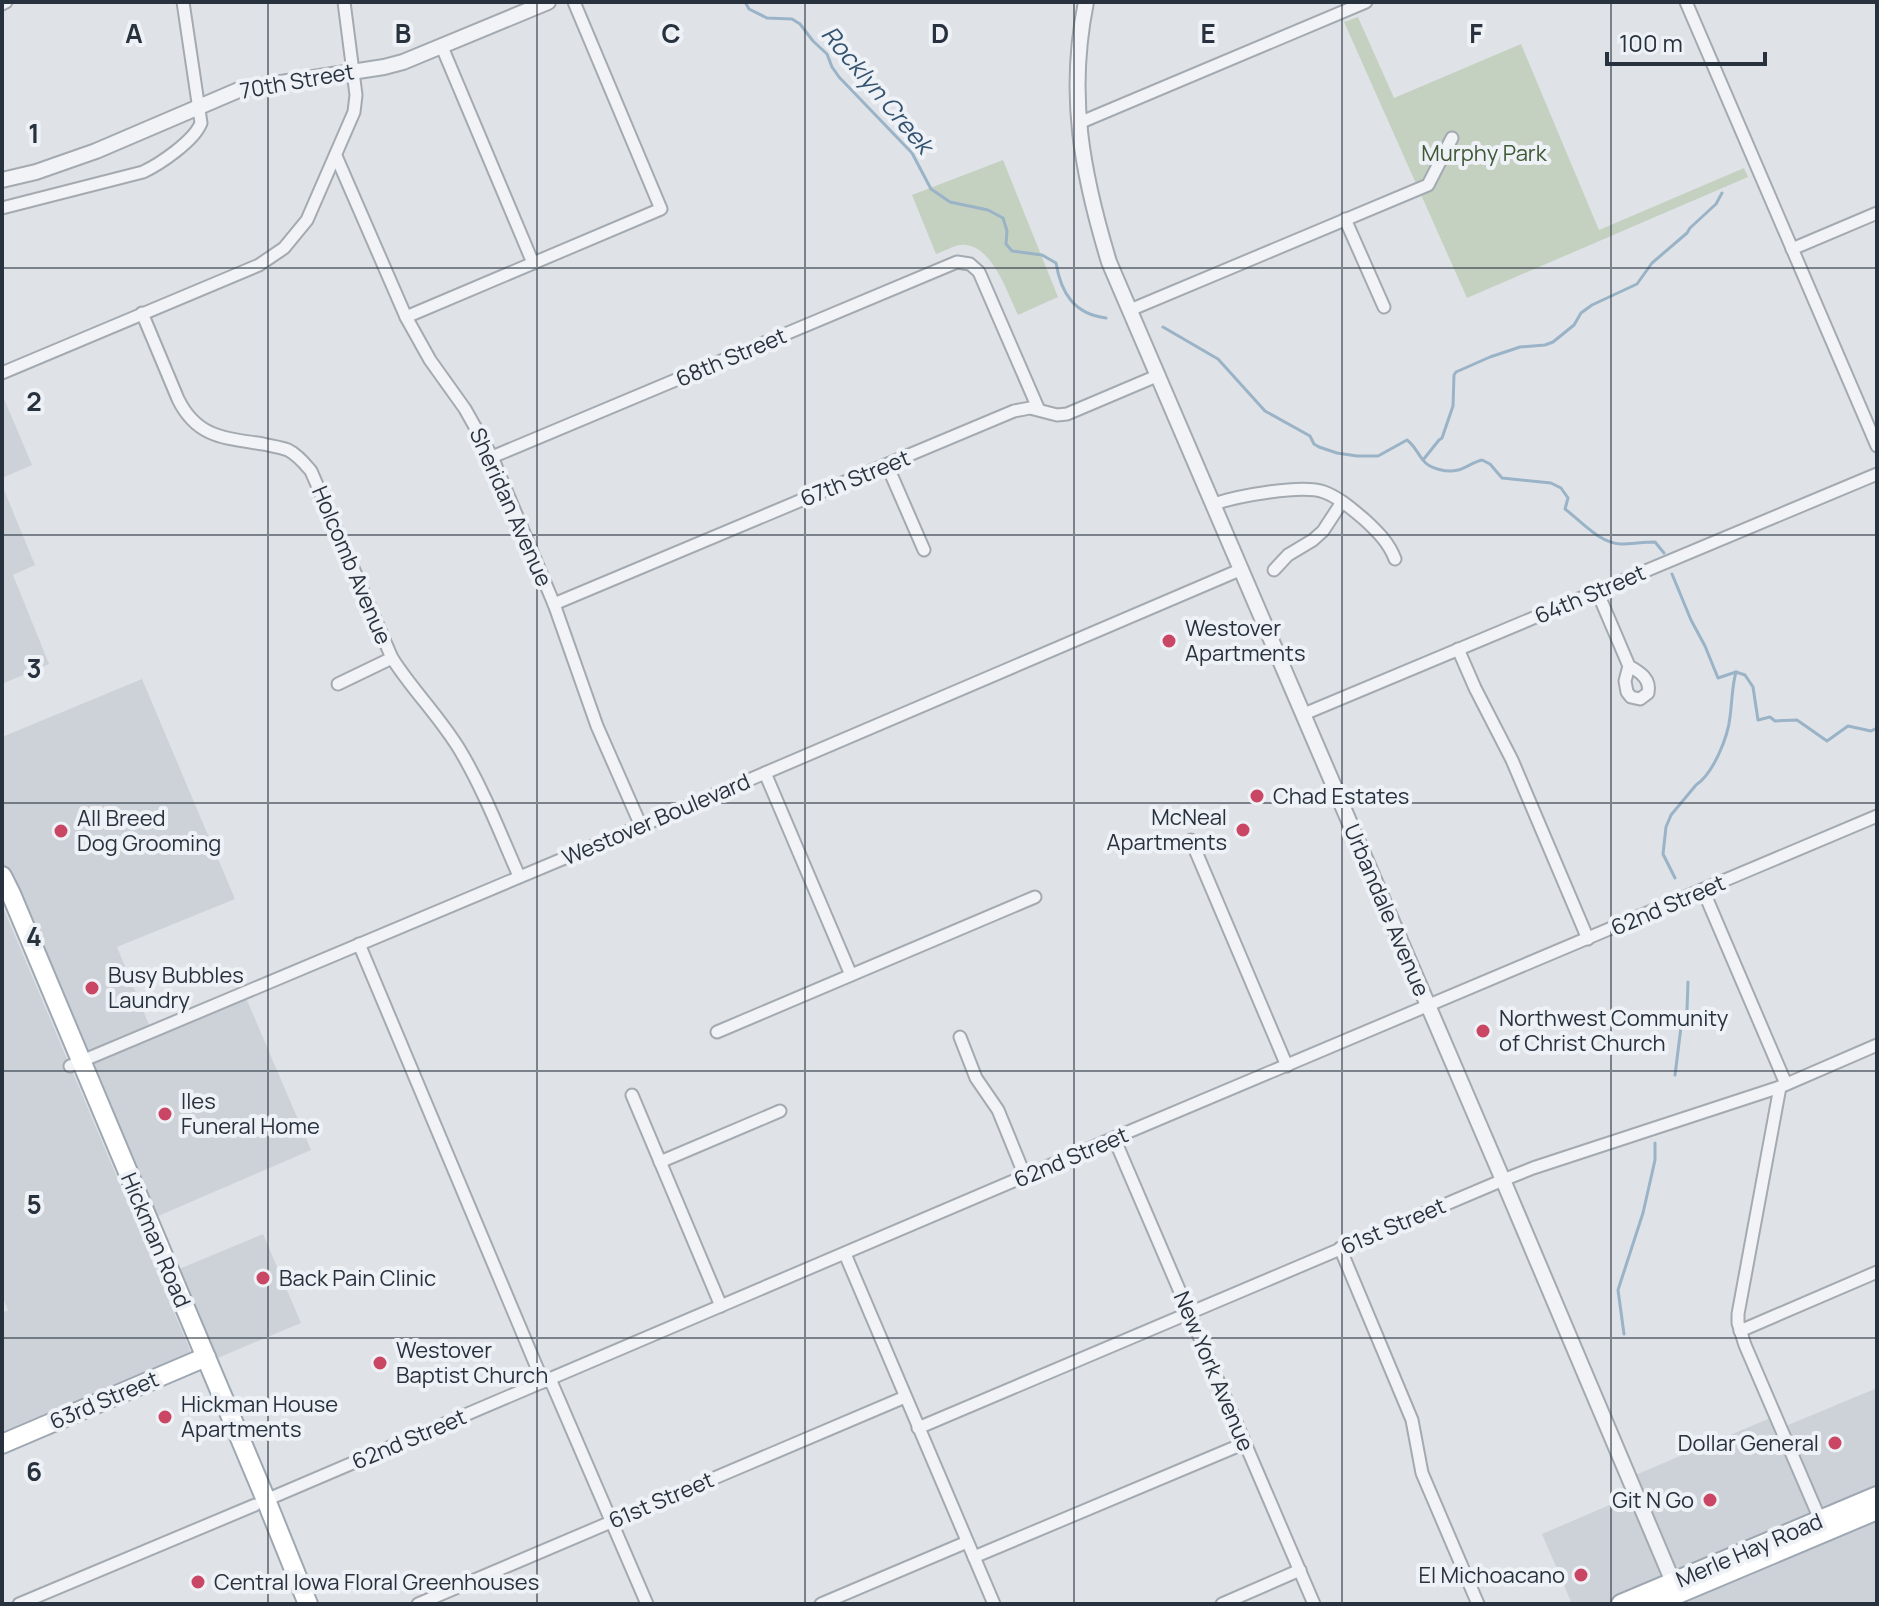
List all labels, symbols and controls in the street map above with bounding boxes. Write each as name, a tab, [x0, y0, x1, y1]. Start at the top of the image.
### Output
text: A	[125, 15, 143, 51]
text: B	[395, 15, 411, 51]
text: C	[661, 15, 681, 51]
text: D	[931, 15, 949, 51]
text: E	[1200, 15, 1216, 51]
text: F	[1469, 15, 1483, 51]
scale bar	[1607, 16, 1765, 66]
water label: Rocklyn Creek	[815, 18, 943, 162]
text: 100 m	[1619, 26, 1683, 59]
street label: 70th Street	[238, 56, 357, 106]
text: 1	[28, 115, 40, 151]
park label: Murphy Park	[1421, 138, 1548, 168]
street label: 68th Street	[671, 320, 791, 394]
text: 2	[26, 383, 42, 419]
street label: Sheridan Avenue	[463, 423, 559, 591]
street label: 67th Street	[796, 442, 914, 514]
street label: Holcomb Avenue	[305, 481, 399, 649]
street label: 64th Street	[1530, 557, 1650, 631]
place label: Westover Apartments	[1185, 613, 1305, 668]
marker: Westover Apartments	[1160, 632, 1178, 650]
text: 3	[26, 650, 42, 686]
street label: Westover Boulevard	[558, 766, 754, 872]
place label: Chad Estates	[1273, 781, 1409, 811]
marker: Chad Estates	[1248, 787, 1266, 805]
place label: McNeal Apartments	[1107, 802, 1227, 857]
place label: All Breed Dog Grooming	[77, 803, 221, 858]
street label: Urbandale Avenue	[1337, 819, 1437, 1001]
marker: McNeal Apartments	[1234, 821, 1252, 839]
marker: All Breed Dog Grooming	[52, 822, 70, 840]
street label: 62nd Street	[1606, 867, 1730, 942]
text: 4	[26, 918, 42, 954]
place label: Busy Bubbles Laundry	[108, 960, 244, 1015]
marker: Busy Bubbles Laundry	[83, 979, 101, 997]
place label: Northwest Community of Christ Church	[1499, 1003, 1729, 1058]
marker: Northwest Community of Christ Church	[1474, 1022, 1492, 1040]
place label: Iles Funeral Home	[181, 1086, 320, 1141]
marker: Iles Funeral Home	[156, 1105, 174, 1123]
street label: 62nd Street	[1009, 1119, 1133, 1194]
street label: Hickman Road	[114, 1168, 198, 1312]
text: 5	[26, 1186, 42, 1222]
street label: 61st Street	[1336, 1190, 1450, 1262]
place label: Back Pain Clinic	[279, 1263, 436, 1293]
marker: Back Pain Clinic	[254, 1269, 272, 1287]
street label: New York Avenue	[1167, 1287, 1261, 1456]
place label: Westover Baptist Church	[396, 1335, 548, 1390]
marker: Westover Baptist Church	[371, 1354, 389, 1372]
street label: 63rd Street	[45, 1364, 163, 1436]
place label: Hickman House Apartments	[181, 1389, 338, 1444]
street label: 62nd Street	[347, 1401, 471, 1476]
marker: Hickman House Apartments	[156, 1408, 174, 1426]
place label: Dollar General	[1678, 1428, 1819, 1458]
marker: Dollar General	[1826, 1434, 1844, 1452]
text: 6	[26, 1453, 42, 1489]
street label: 61st Street	[604, 1464, 718, 1536]
place label: Git N Go	[1612, 1485, 1694, 1515]
marker: Git N Go	[1701, 1491, 1719, 1509]
street label: Merle Hay Road	[1671, 1506, 1827, 1594]
place label: El Michoacano	[1418, 1560, 1565, 1590]
marker: El Michoacano	[1572, 1566, 1590, 1584]
place label: Central Iowa Floral Greenhouses	[214, 1567, 539, 1597]
marker: Central Iowa Floral Greenhouses	[189, 1573, 207, 1591]

